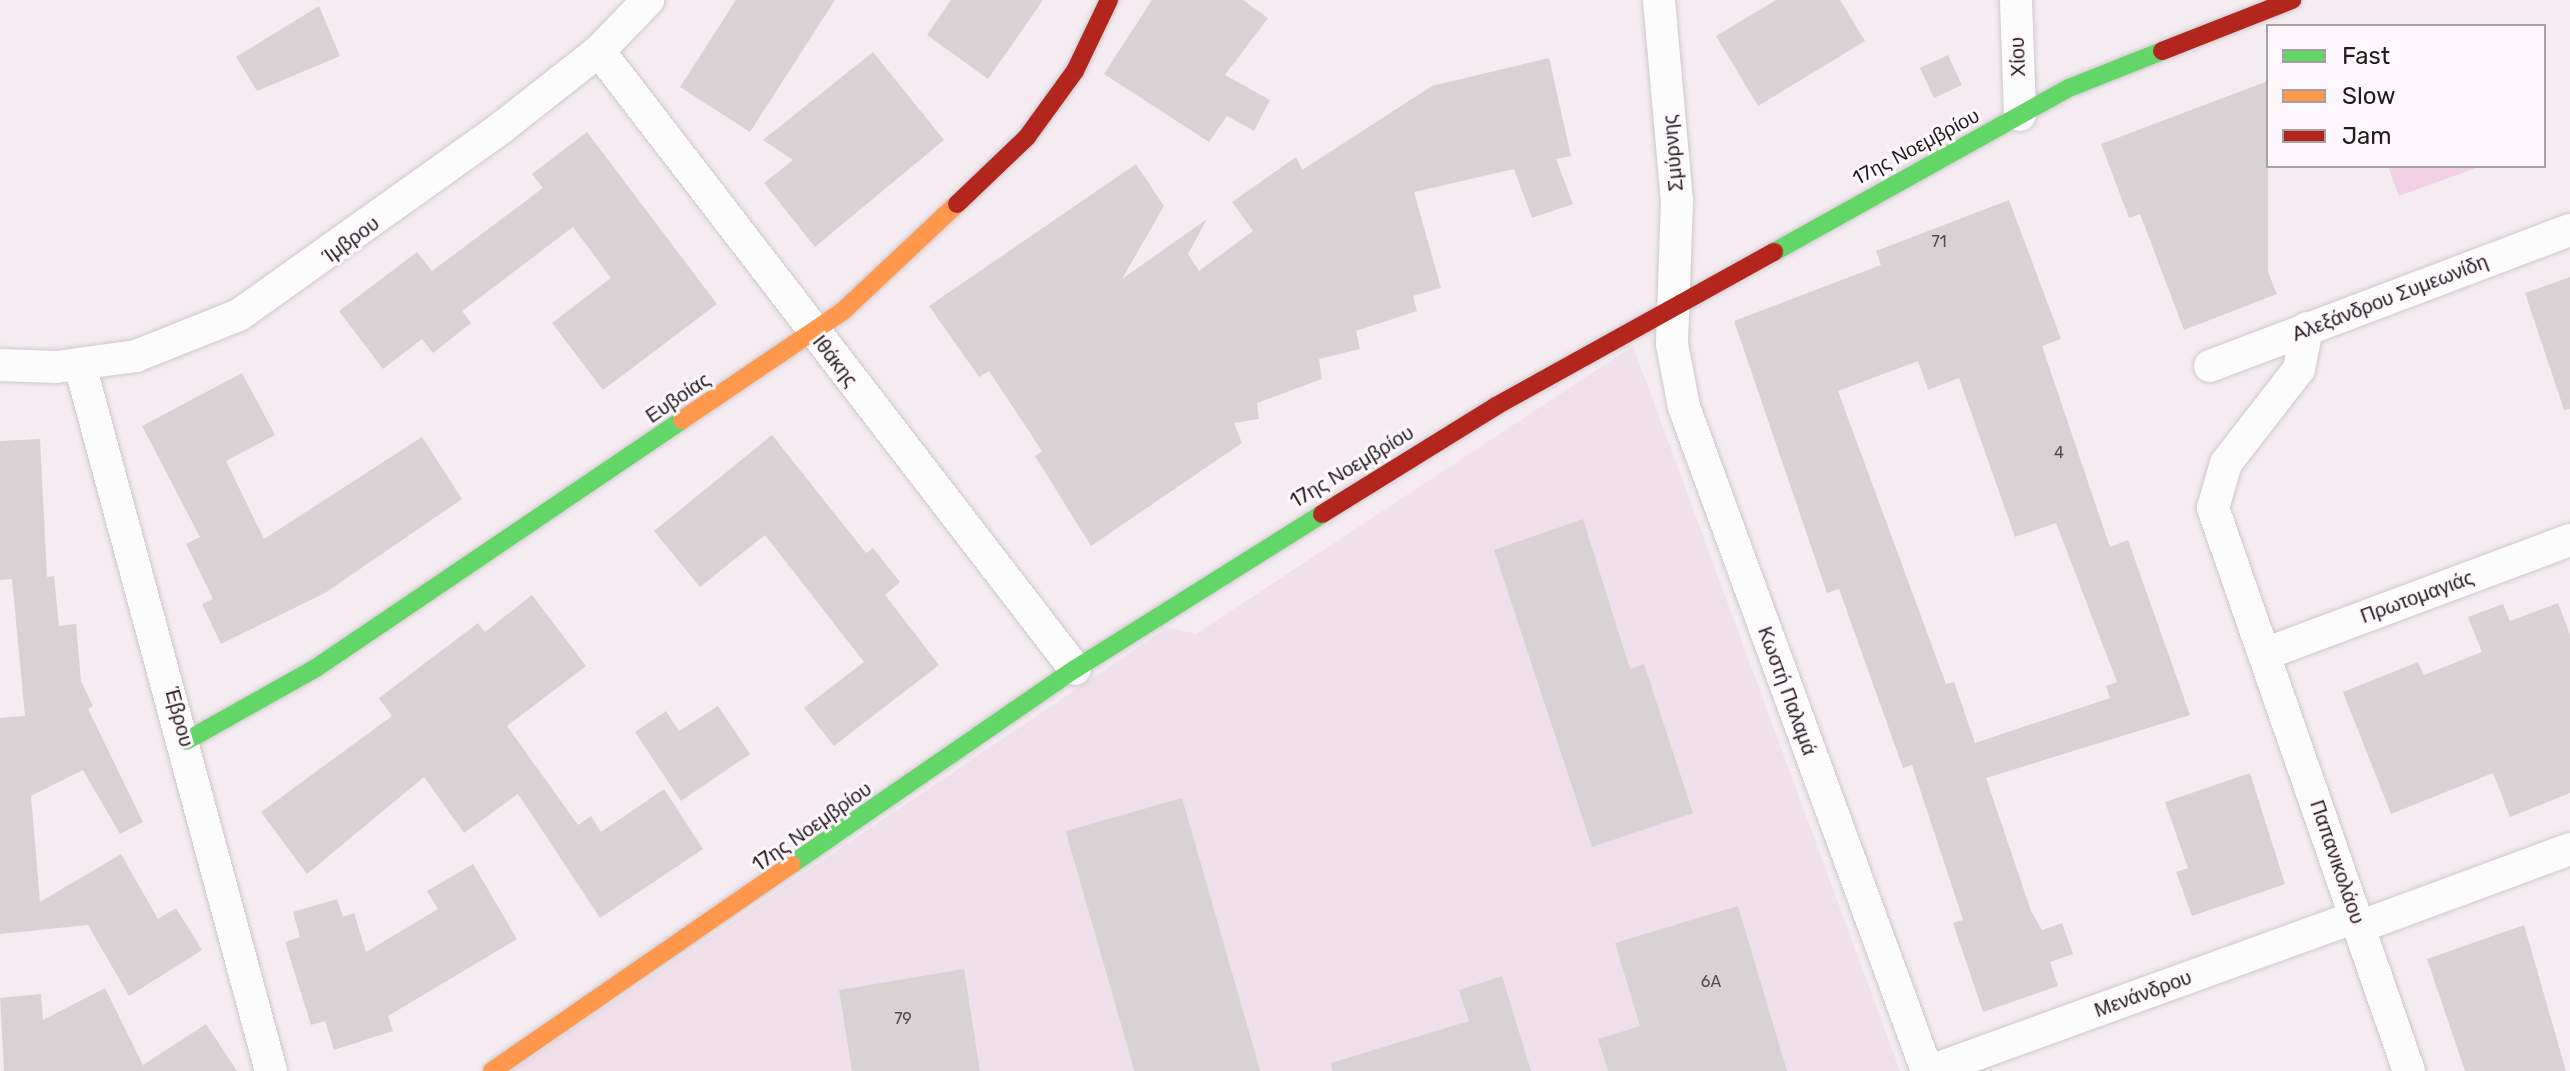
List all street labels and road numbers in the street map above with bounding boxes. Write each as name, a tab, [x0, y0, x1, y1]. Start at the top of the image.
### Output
street label: Χίου	[2005, 37, 2031, 77]
street label: 17ης Νοεμβρίου	[1849, 104, 1983, 190]
street label: Σμύρνης	[1658, 114, 1688, 192]
street label: Ίμβρου	[318, 211, 384, 269]
street label: Αλεξάνδρου Συμεωνίδη	[2289, 250, 2491, 346]
street label: Ιθάκης	[807, 330, 863, 392]
street label: Ευβοίας	[641, 368, 715, 428]
street label: 17ης Νοεμβρίου	[1286, 421, 1418, 513]
street label: Πρωτομαγιάς	[2357, 565, 2477, 629]
street label: Κωστή Παλαμά	[1753, 623, 1821, 759]
street label: Έβρου	[160, 685, 198, 749]
street label: 17ης Νοεμβρίου	[748, 777, 876, 877]
street label: Παπανικολάου	[2305, 797, 2369, 927]
street label: Μενάνδρου	[2091, 965, 2195, 1023]

